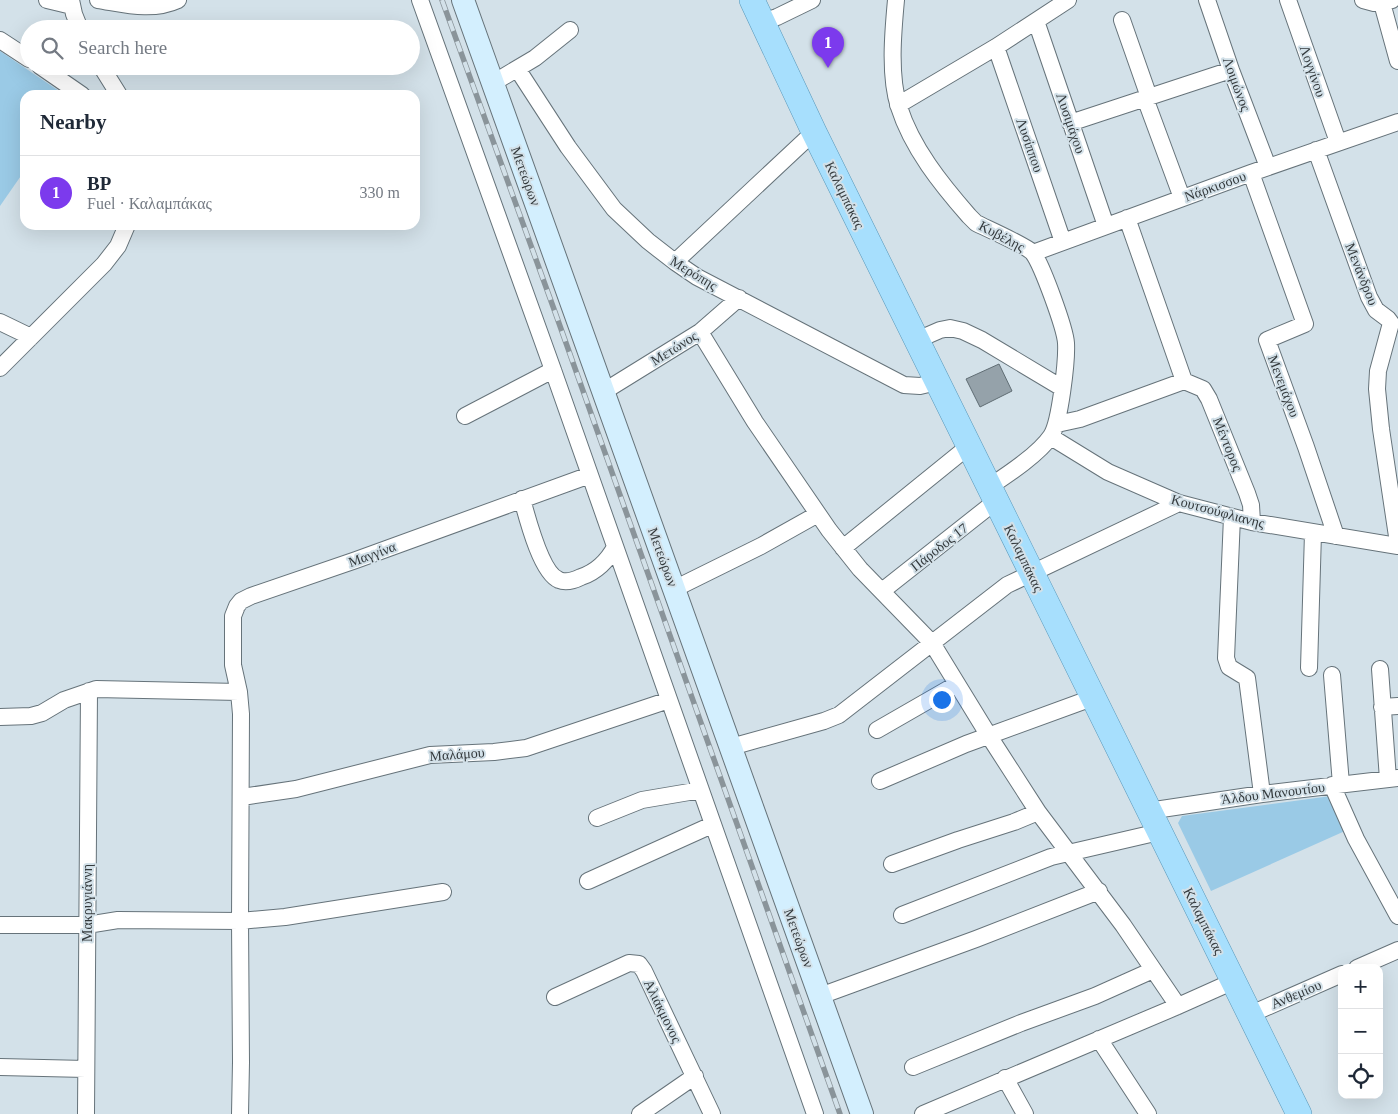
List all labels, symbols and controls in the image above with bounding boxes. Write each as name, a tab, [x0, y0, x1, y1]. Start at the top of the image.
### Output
search box	[20, 20, 420, 75]
pin: 1	[812, 27, 844, 68]
icon: search	[38, 34, 66, 62]
text: Search here	[78, 37, 167, 58]
street label: Λογγίνου	[1297, 43, 1328, 99]
street label: Λοιμώνος	[1220, 55, 1253, 114]
street label: Λυσιμάχου	[1053, 91, 1088, 155]
text: Nearby	[40, 110, 107, 134]
street label: Λυσίππου	[1013, 116, 1046, 174]
street label: Μετεώρων	[508, 145, 543, 208]
street label: Καλαμπάκας	[822, 159, 867, 232]
street label: Νάρκισσου	[1182, 168, 1248, 205]
text: BP	[87, 173, 111, 194]
text: 1	[52, 184, 60, 201]
text: 330 m	[360, 184, 400, 201]
text: Fuel · Καλαμπάκας	[87, 195, 212, 212]
street label: Κυβέλης	[976, 218, 1028, 255]
street label: Μενάνδρου	[1342, 241, 1381, 308]
street label: Μερόπης	[667, 254, 720, 294]
street label: Μετώνος	[648, 328, 701, 369]
street label: Μενεμάχου	[1265, 353, 1302, 419]
street label: Μέντορος	[1210, 415, 1245, 474]
street label: Κουτσούφλιανης	[1169, 492, 1267, 531]
street label: Πάροδος 17	[908, 521, 971, 574]
street label: Καλαμπάκας	[1001, 522, 1046, 595]
street label: Μετεώρων	[645, 526, 680, 589]
street label: Μαγγίνα	[346, 539, 399, 570]
your location	[929, 687, 955, 713]
street label: Μαλάμου	[429, 745, 485, 764]
street label: Άλδου Μανουτίου	[1220, 780, 1326, 807]
street label: Μακρυγιάννη	[80, 864, 95, 942]
street label: Καλαμπάκας	[1180, 885, 1227, 957]
street label: Μετεώρων	[781, 907, 816, 970]
map controls	[1338, 964, 1383, 1099]
button: +	[1338, 964, 1383, 1009]
street label: Αλιάκμονος	[641, 977, 684, 1046]
street label: Ανθεμίου	[1269, 977, 1324, 1012]
button: −	[1338, 1009, 1383, 1054]
button: locate	[1338, 1054, 1383, 1099]

